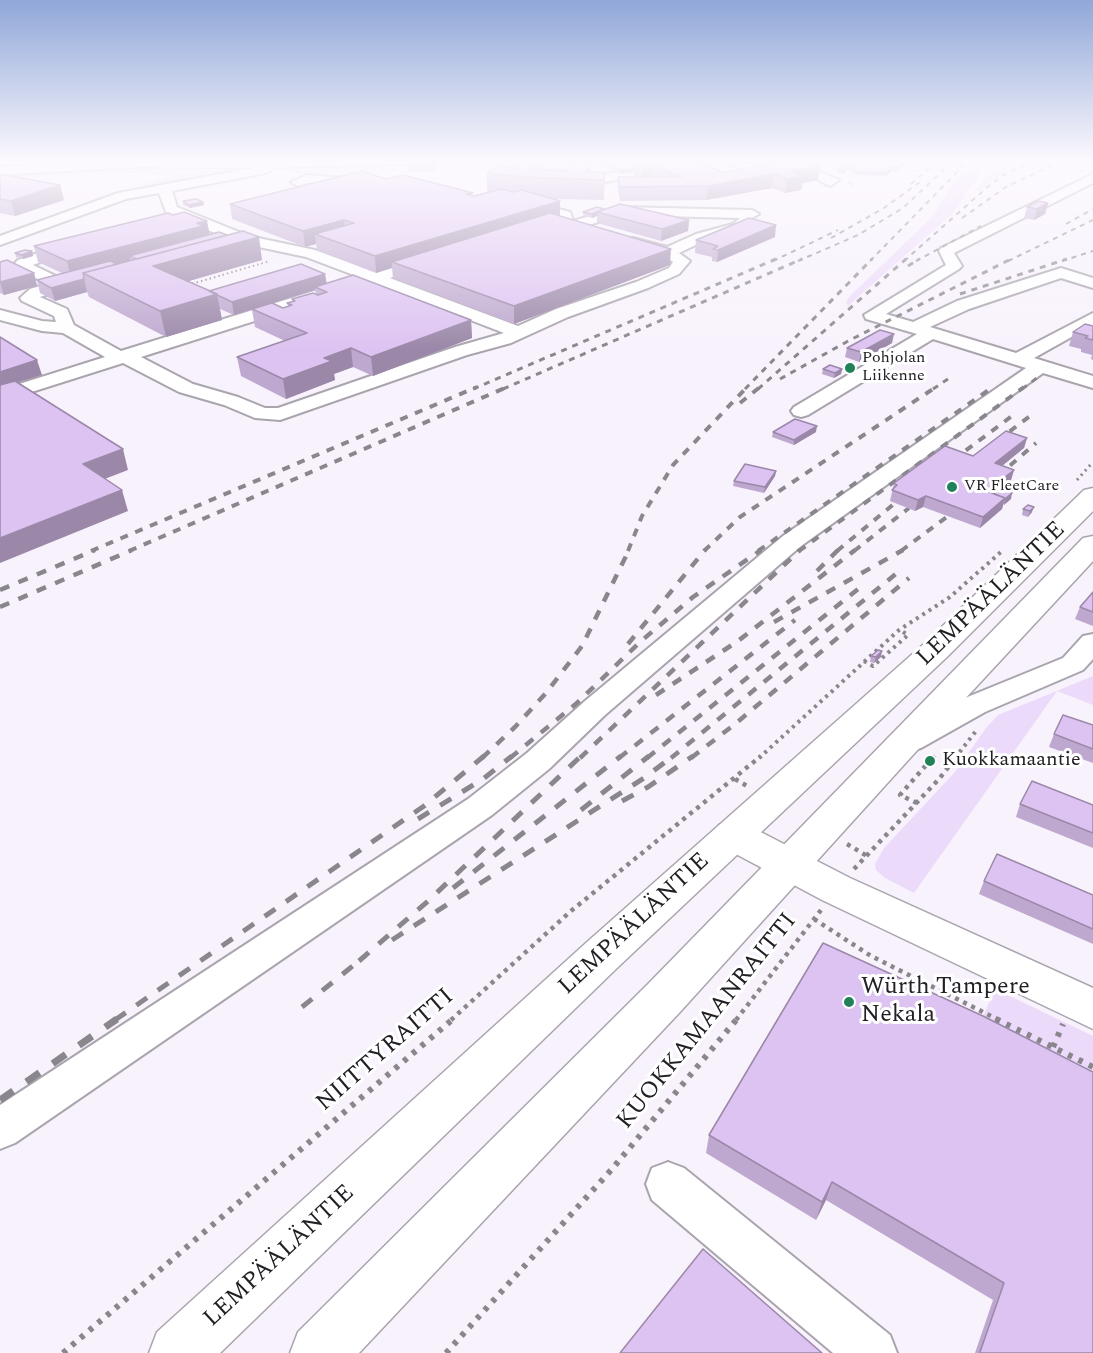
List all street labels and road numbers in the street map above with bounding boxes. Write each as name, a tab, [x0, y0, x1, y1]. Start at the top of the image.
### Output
street label: LEMPÄÄLÄNTIE	[912, 517, 1072, 673]
street label: LEMPÄÄLÄNTIE	[554, 848, 716, 1002]
street label: KUOKKAMAANRAITTI	[612, 908, 804, 1136]
street label: NIITTYRAITTI	[311, 983, 461, 1119]
street label: LEMPÄÄLÄNTIE	[199, 1180, 361, 1334]

